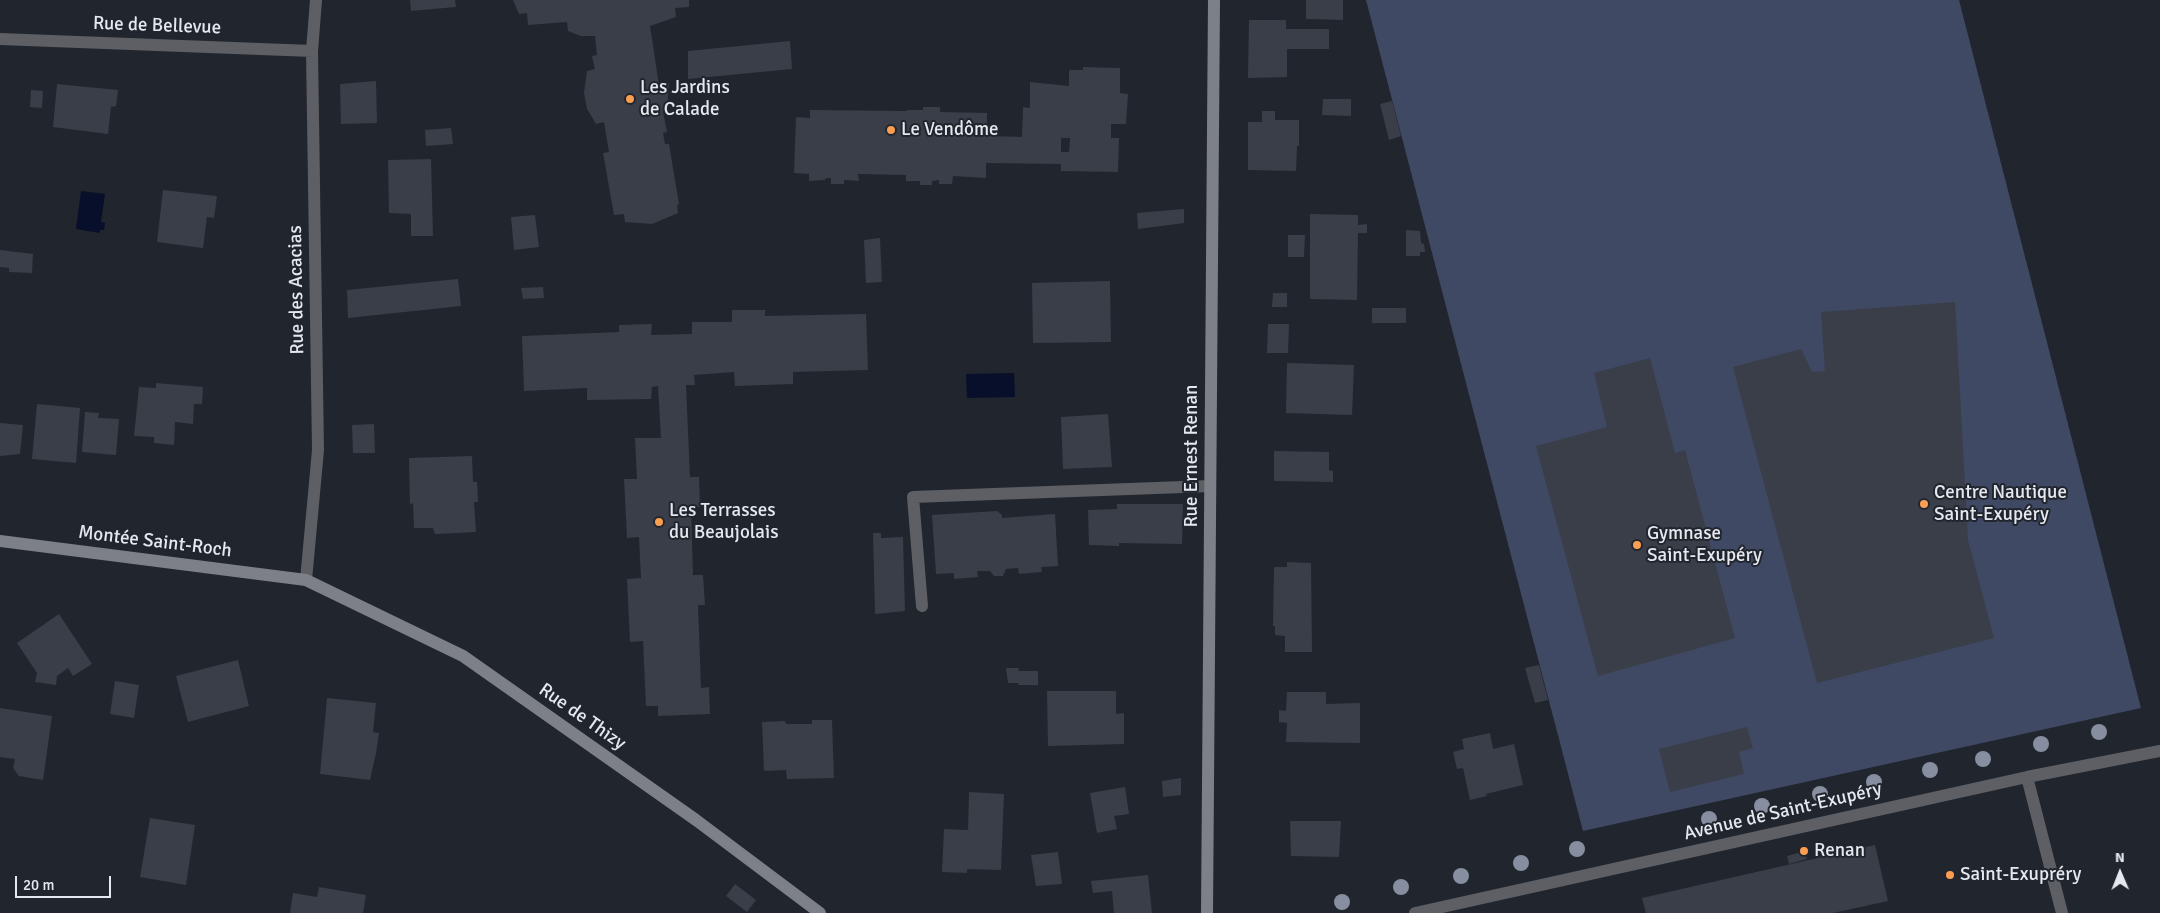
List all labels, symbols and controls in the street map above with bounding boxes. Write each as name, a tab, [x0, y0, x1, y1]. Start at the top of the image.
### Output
street label: Rue de Bellevue	[92, 12, 222, 40]
place label: Les Jardins de Calade	[640, 77, 730, 121]
marker: Les Jardins de Calade	[624, 93, 636, 105]
place label: Le Vendôme	[901, 119, 999, 141]
marker: Le Vendôme	[885, 124, 897, 136]
street label: Rue des Acacias	[284, 225, 310, 355]
street label: Rue Ernest Renan	[1181, 385, 1203, 527]
place label: Centre Nautique Saint-Exupéry	[1934, 482, 2067, 526]
marker: Centre Nautique Saint-Exupéry	[1918, 498, 1930, 510]
place label: Les Terrasses du Beaujolais	[669, 500, 779, 544]
marker: Les Terrasses du Beaujolais	[653, 516, 665, 528]
street label: Montée Saint-Roch	[77, 521, 233, 563]
place label: Gymnase Saint-Exupéry	[1647, 523, 1762, 567]
marker: Gymnase Saint-Exupéry	[1631, 539, 1643, 551]
street label: Rue de Thizy	[534, 679, 630, 755]
street label: Avenue de Saint-Exupéry	[1682, 778, 1884, 846]
place label: Renan	[1814, 840, 1865, 862]
marker: Renan	[1798, 845, 1810, 857]
north arrow	[2095, 848, 2145, 898]
text: N	[2115, 849, 2125, 866]
place label: Saint-Exupréry	[1960, 864, 2082, 886]
scale bar	[18, 866, 114, 898]
marker: Saint-Exupréry	[1944, 869, 1956, 881]
text: 20 m	[23, 876, 54, 894]

